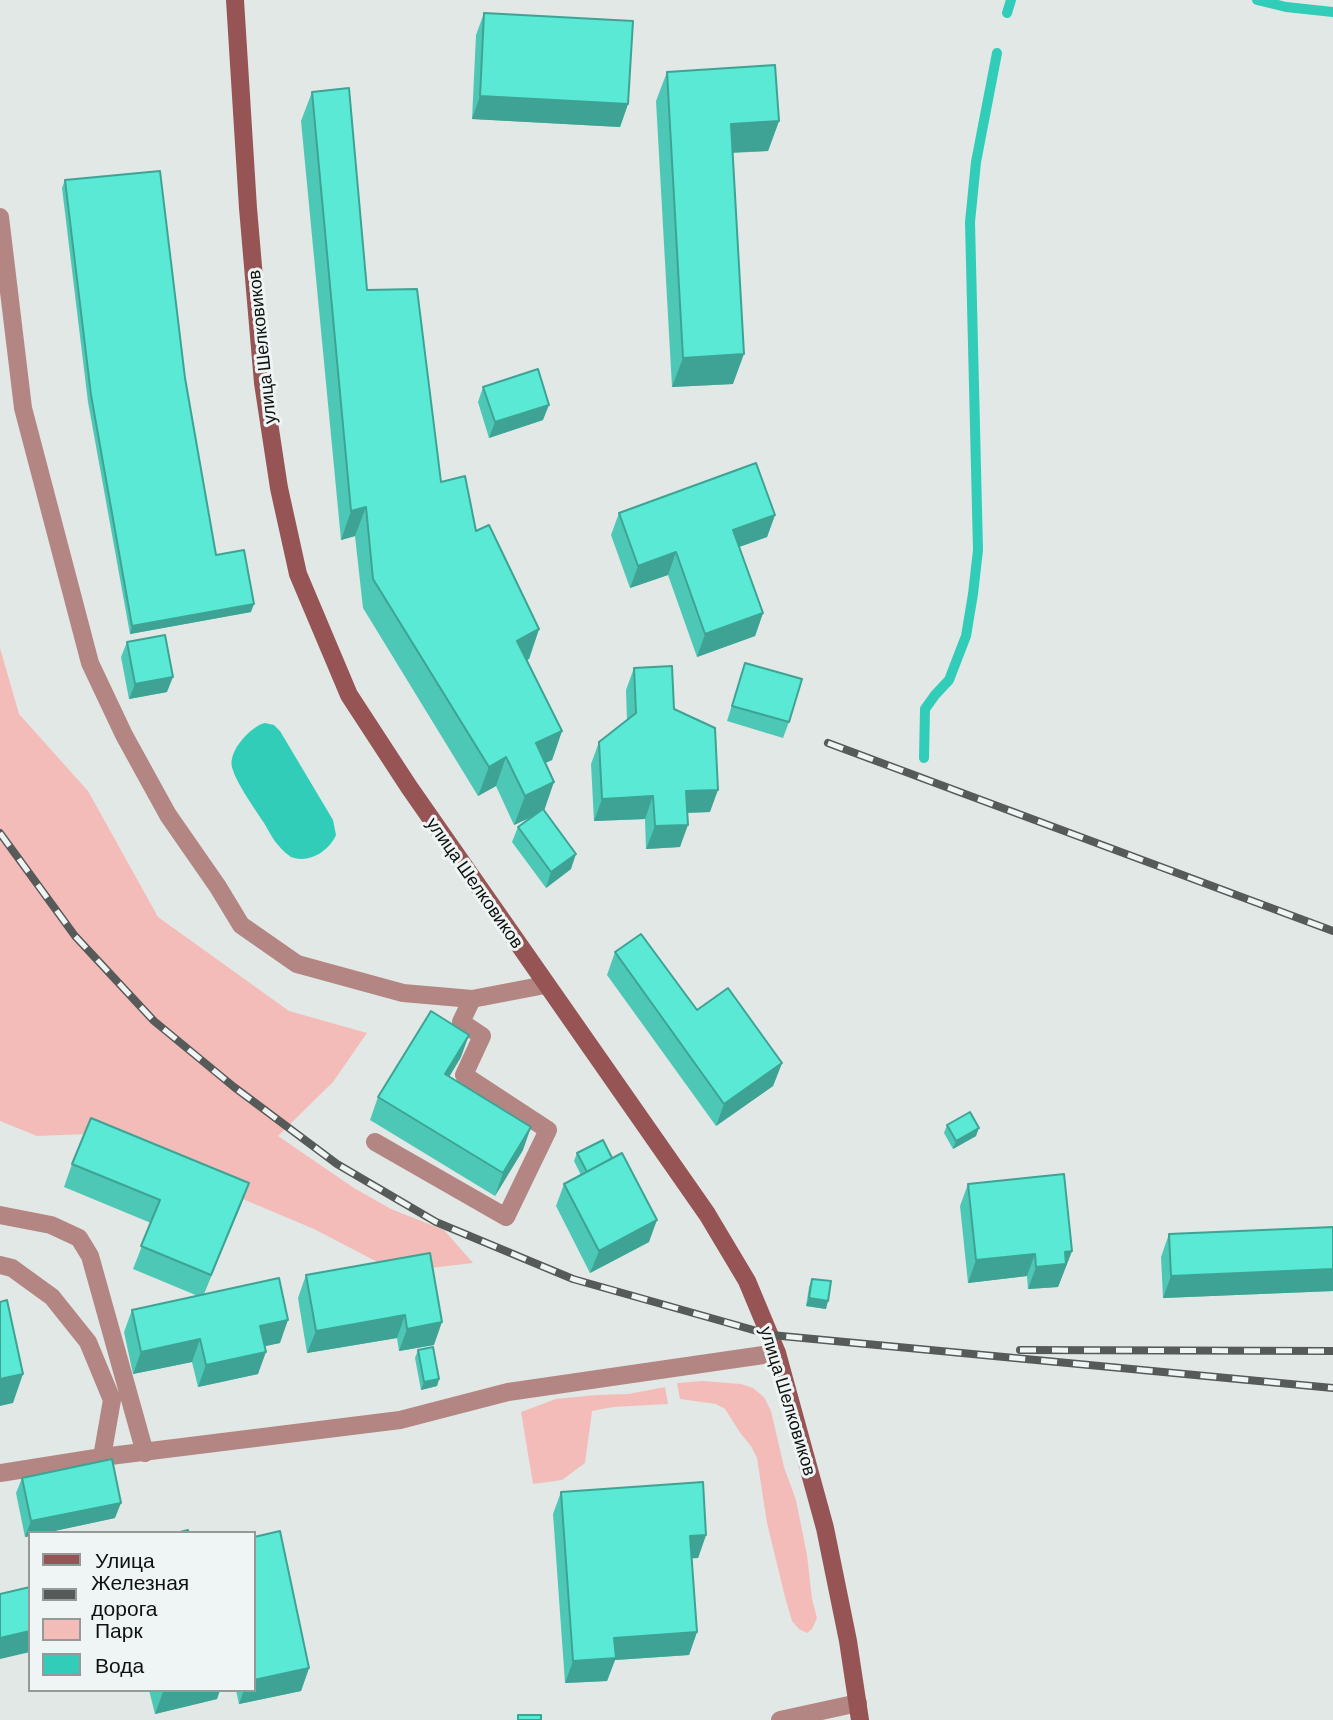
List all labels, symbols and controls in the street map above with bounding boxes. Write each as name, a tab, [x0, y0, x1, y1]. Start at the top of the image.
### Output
street label: улица Шелковиков	[243, 269, 281, 425]
street label: улица Шелковиков	[422, 813, 528, 953]
street label: улица Шелковиков	[755, 1324, 821, 1478]
legend	[28, 1531, 256, 1692]
text: Улица	[95, 1547, 155, 1572]
text: Железная дорога	[91, 1569, 189, 1620]
text: Парк	[95, 1617, 143, 1642]
text: Вода	[95, 1652, 144, 1677]

